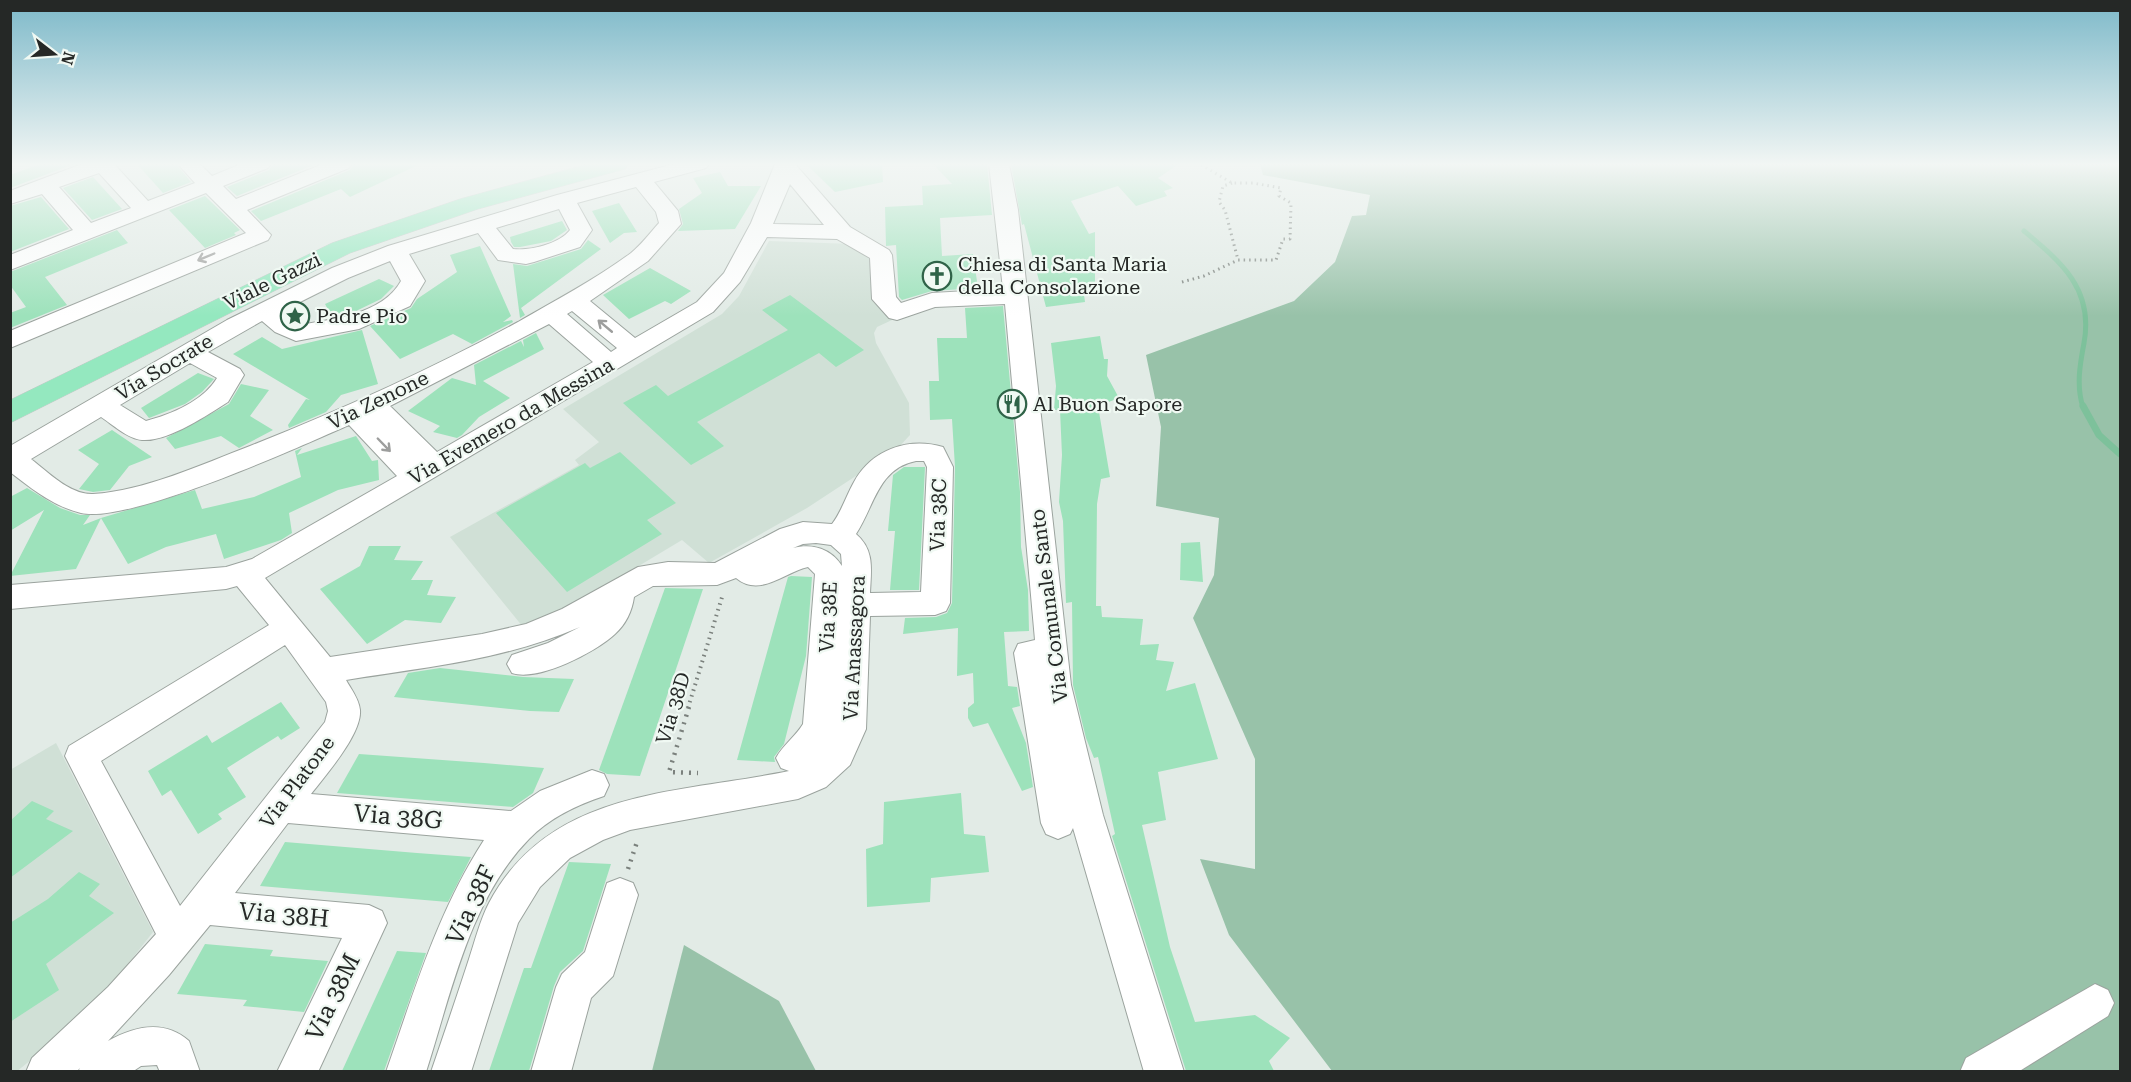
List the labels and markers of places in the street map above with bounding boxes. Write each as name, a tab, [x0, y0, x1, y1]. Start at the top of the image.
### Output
place label: Chiesa di Santa Maria della Consolazione	[958, 252, 1167, 299]
church icon: Chiesa di Santa Maria della Consolazione	[921, 260, 953, 292]
place icon: Padre Pio	[279, 300, 311, 332]
place label: Padre Pio	[316, 304, 407, 328]
restaurant icon: Al Buon Sapore	[996, 388, 1028, 420]
place label: Al Buon Sapore	[1033, 392, 1182, 416]

